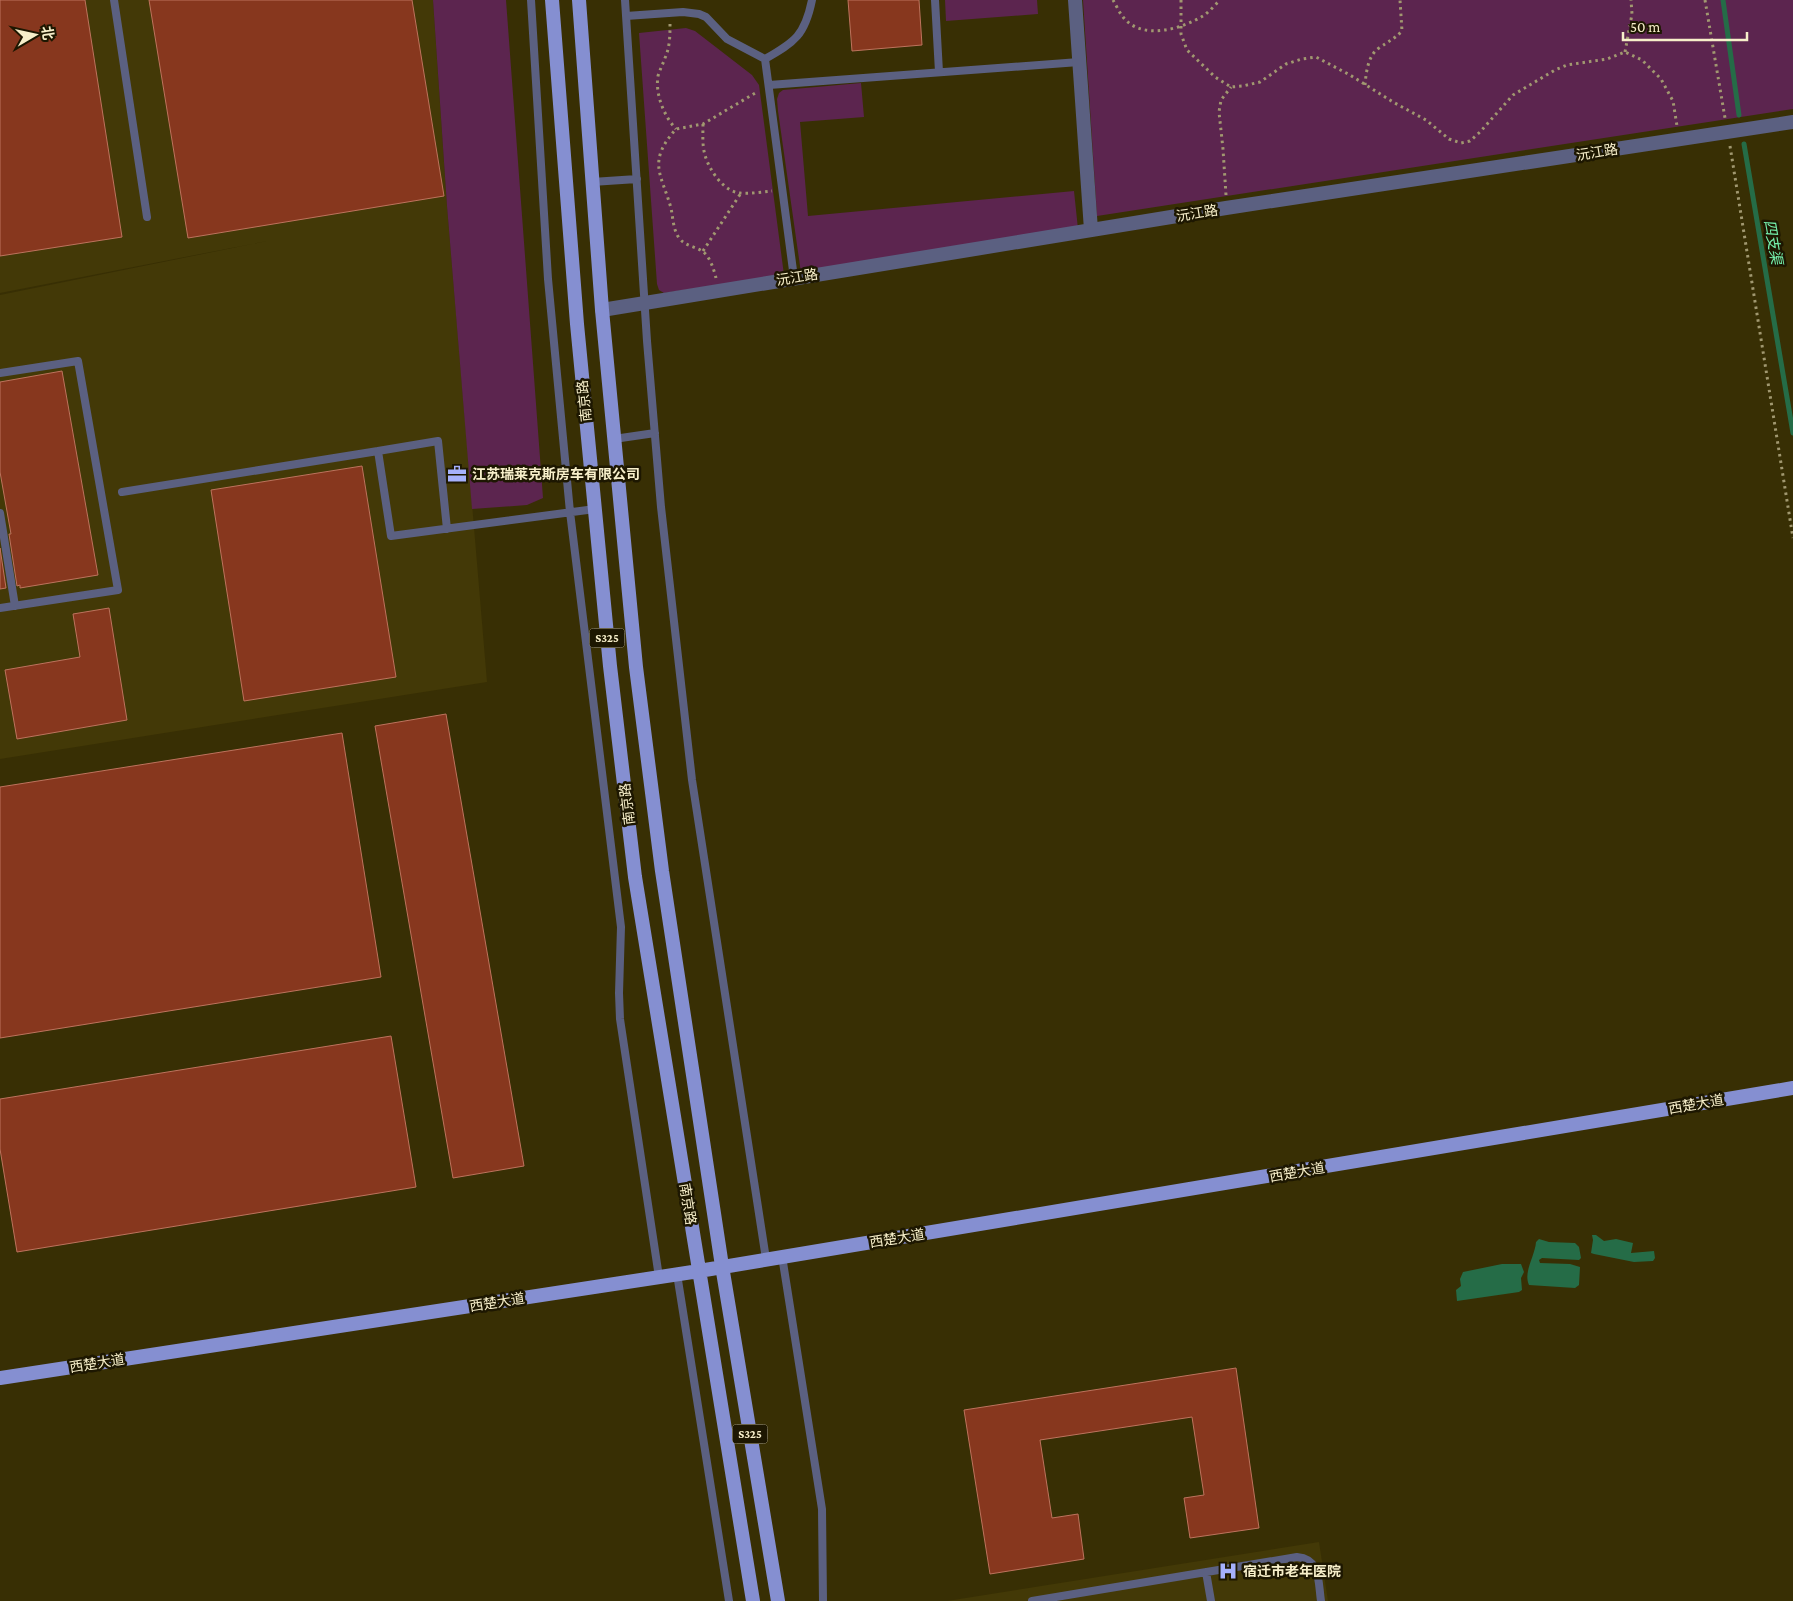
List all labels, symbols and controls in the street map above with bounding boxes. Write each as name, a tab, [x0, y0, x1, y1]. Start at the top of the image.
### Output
north arrow	[10, 10, 60, 60]
scale bar	[1623, 10, 1747, 42]
text: 50 m	[1630, 19, 1660, 35]
text: 北	[39, 25, 57, 41]
street label: 沅江路	[1575, 141, 1619, 163]
street label: 沅江路	[1175, 202, 1219, 224]
water label: 四支渠	[1761, 218, 1785, 268]
street label: 沅江路	[775, 266, 819, 288]
street label: 南京路	[574, 379, 594, 423]
office icon: 江苏瑞莱克斯房车有限公司	[446, 463, 468, 485]
place label: 江苏瑞莱克斯房车有限公司	[472, 466, 640, 482]
road number: S325	[590, 628, 624, 648]
street label: 南京路	[617, 782, 637, 826]
street label: 西楚大道	[1667, 1091, 1725, 1117]
street label: 西楚大道	[1268, 1159, 1326, 1185]
street label: 南京路	[677, 1182, 699, 1226]
street label: 西楚大道	[868, 1226, 926, 1250]
street label: 西楚大道	[468, 1290, 526, 1314]
street label: 西楚大道	[68, 1351, 126, 1375]
road number: S325	[732, 1425, 768, 1444]
hospital icon: 宿迁市老年医院	[1217, 1560, 1239, 1582]
place label: 宿迁市老年医院	[1243, 1563, 1341, 1579]

